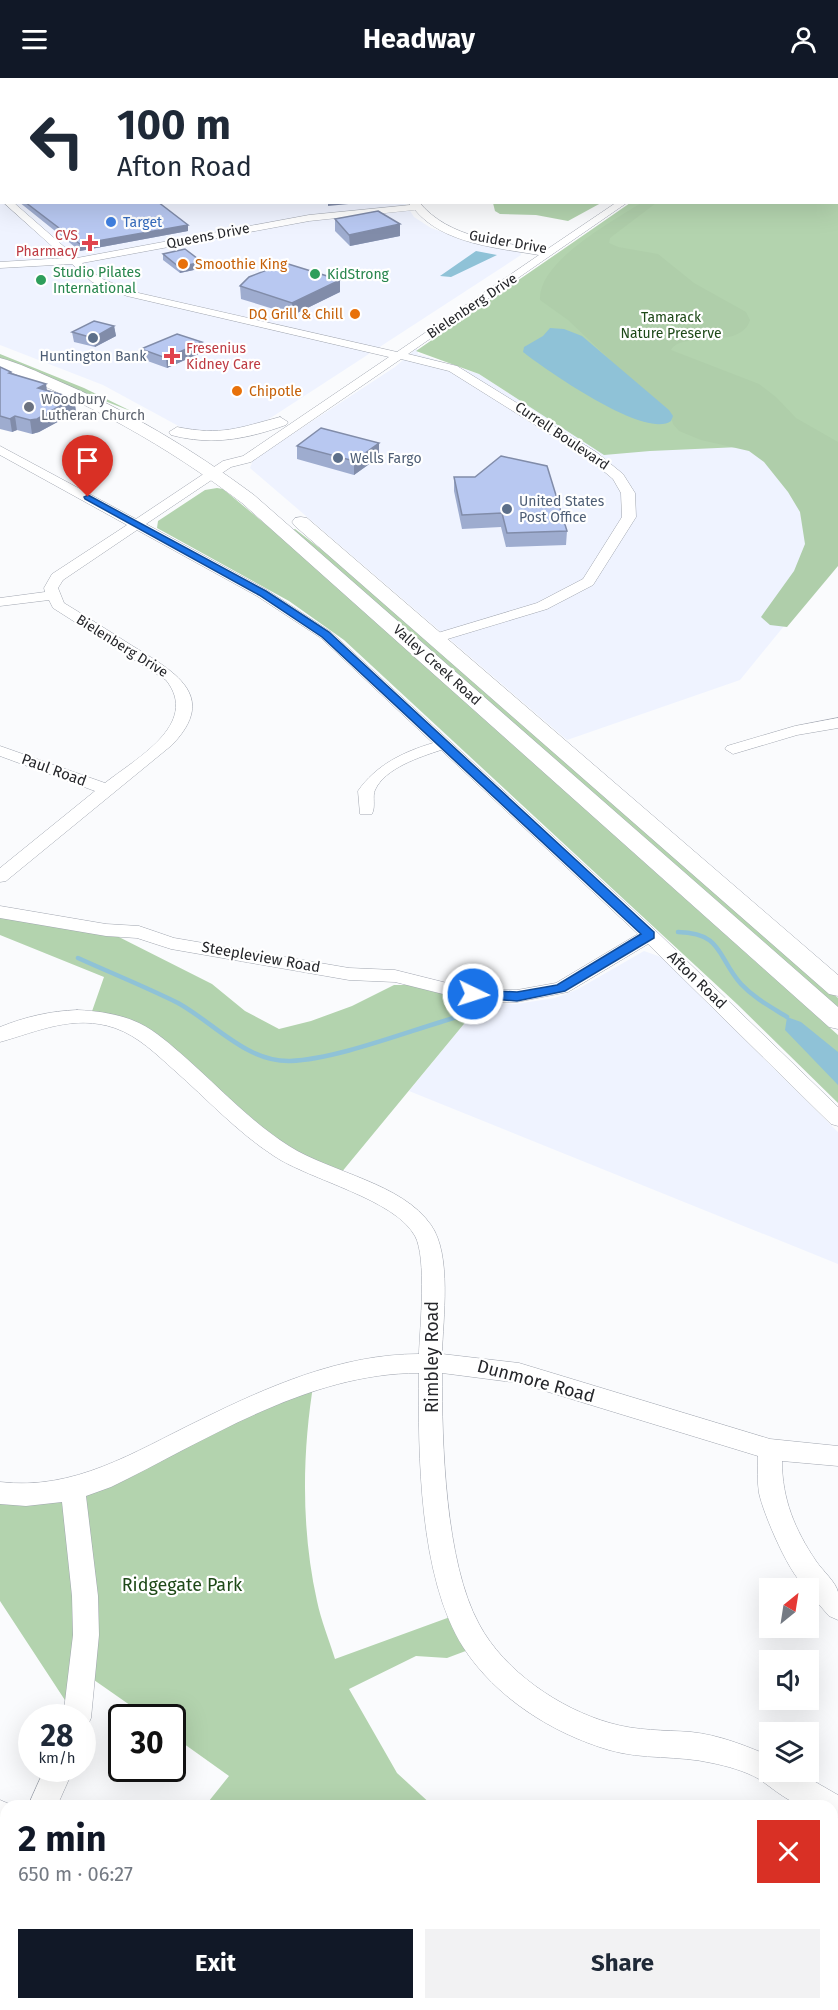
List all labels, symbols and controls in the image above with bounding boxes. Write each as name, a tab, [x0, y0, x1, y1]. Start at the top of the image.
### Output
icon: menu	[18, 23, 51, 56]
text: Headway	[363, 23, 475, 55]
icon: person	[787, 23, 820, 56]
text: 100 m	[117, 100, 231, 150]
icon: left	[18, 102, 96, 180]
text: Afton Road	[117, 151, 252, 183]
place label: Target	[123, 214, 163, 231]
marker: Target	[104, 215, 118, 229]
street label: Queens Drive	[165, 220, 251, 252]
place label: CVS Pharmacy	[16, 227, 78, 260]
street label: Guider Drive	[468, 227, 548, 257]
marker: CVS Pharmacy	[83, 236, 97, 250]
place label: Smoothie King	[195, 256, 288, 273]
marker: Smoothie King	[176, 257, 190, 271]
place label: Studio Pilates International	[53, 264, 141, 297]
place label: KidStrong	[327, 266, 390, 283]
marker: KidStrong	[308, 267, 322, 281]
street label: Bielenberg Drive	[424, 270, 520, 342]
marker: Studio Pilates International	[34, 273, 48, 287]
place label: DQ Grill & Chill	[249, 306, 343, 323]
marker: DQ Grill & Chill	[348, 307, 362, 321]
park label: Tamarack Nature Preserve	[620, 309, 722, 342]
marker: Huntington Bank	[86, 331, 100, 345]
place label: Fresenius Kidney Care	[186, 340, 261, 373]
marker: Fresenius Kidney Care	[163, 347, 181, 365]
place label: Huntington Bank	[40, 348, 147, 365]
place label: Chipotle	[249, 383, 302, 400]
marker: Chipotle	[230, 384, 244, 398]
place label: Woodbury Lutheran Church	[41, 391, 145, 424]
street label: Currell Boulevard	[512, 398, 612, 474]
marker: Woodbury Lutheran Church	[22, 400, 36, 414]
pin	[62, 435, 113, 497]
icon: arrive	[71, 444, 104, 477]
place label: Wells Fargo	[350, 450, 422, 467]
marker: Wells Fargo	[331, 451, 345, 465]
place label: United States Post Office	[519, 493, 605, 526]
marker: United States Post Office	[500, 502, 514, 516]
street label: Bielenberg Drive	[73, 611, 171, 681]
street label: Valley Creek Road	[390, 621, 484, 709]
street label: Paul Road	[19, 750, 89, 790]
street label: Steepleview Road	[200, 938, 322, 976]
street label: Afton Road	[664, 947, 730, 1013]
position arrow	[441, 962, 505, 1026]
street label: Rimbley Road	[421, 1301, 443, 1413]
street label: Dunmore Road	[475, 1355, 597, 1407]
park label: Ridgegate Park	[122, 1574, 243, 1596]
north arrow	[759, 1578, 819, 1638]
map controls	[759, 1578, 819, 1782]
button: sound	[759, 1650, 819, 1710]
speed limit sign: 30	[108, 1704, 186, 1782]
text: 28	[41, 1718, 73, 1754]
button: layers	[759, 1722, 819, 1782]
text: km/h	[38, 1749, 76, 1767]
text: 2 min	[18, 1817, 107, 1861]
button: close	[757, 1820, 820, 1883]
text: 650 m · 06:27	[18, 1862, 133, 1886]
button: Exit	[18, 1929, 413, 1998]
button: Share	[425, 1929, 820, 1998]

